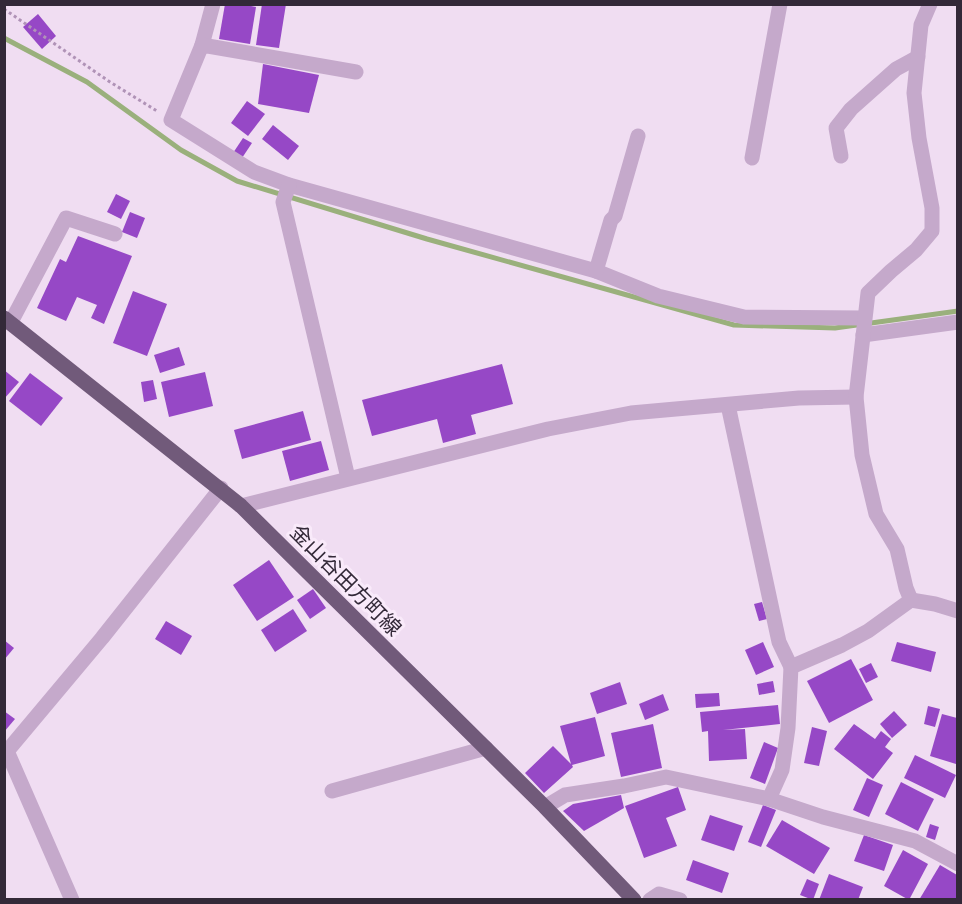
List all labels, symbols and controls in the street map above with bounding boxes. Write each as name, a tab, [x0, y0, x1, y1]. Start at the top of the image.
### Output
street label: 金山谷田方町線	[284, 518, 408, 642]

